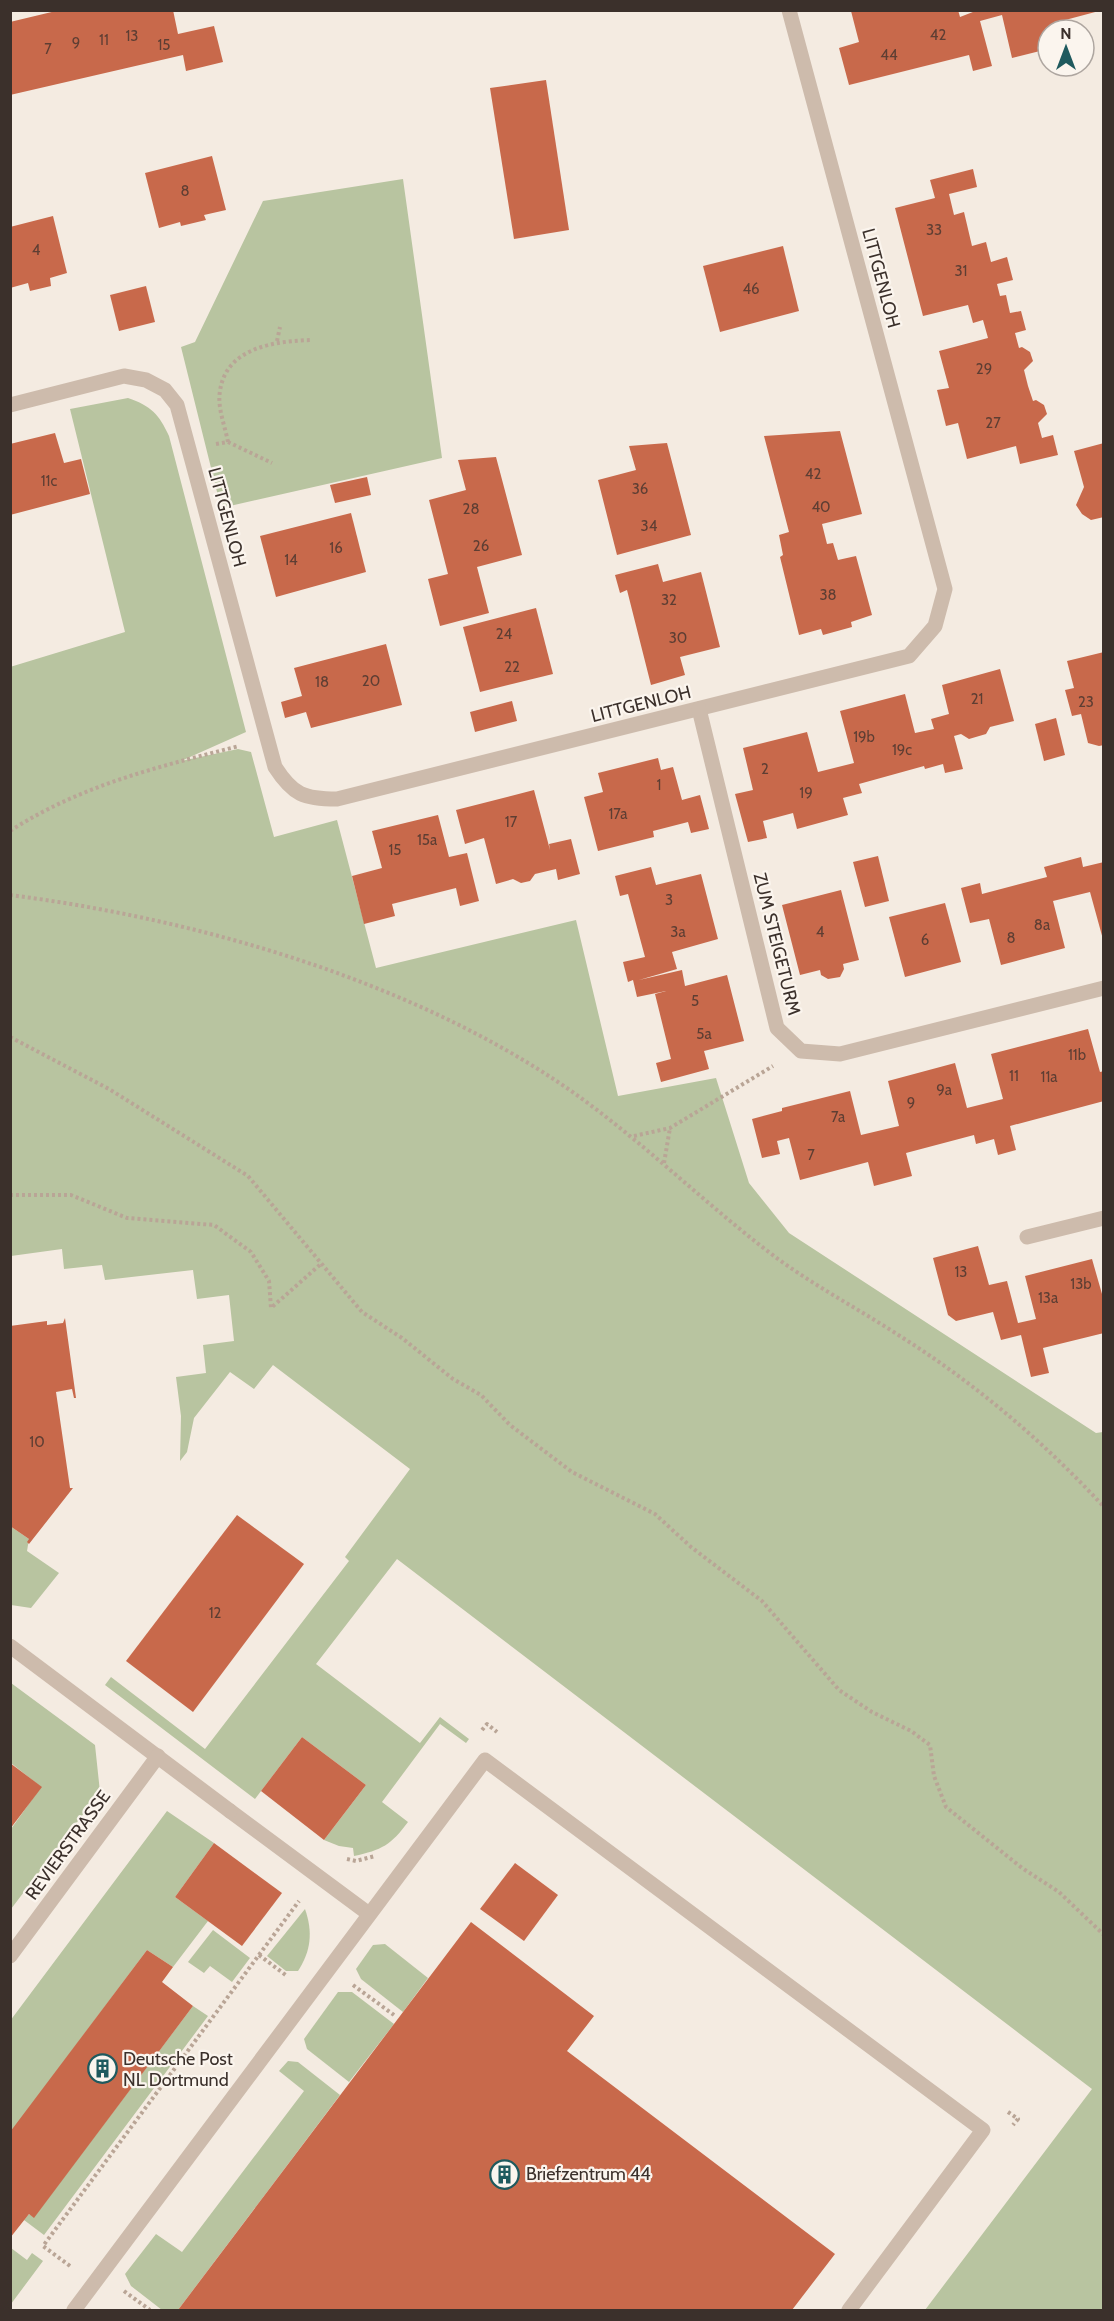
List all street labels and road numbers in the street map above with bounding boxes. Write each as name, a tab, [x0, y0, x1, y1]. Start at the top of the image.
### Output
street label: LITTGENLOH	[857, 226, 905, 330]
street label: LITTGENLOH	[203, 465, 251, 569]
street label: LITTGENLOH	[589, 681, 693, 727]
street label: ZUM STEIGETURM	[749, 870, 805, 1018]
street label: REVIERSTRASSE	[21, 1786, 115, 1904]

